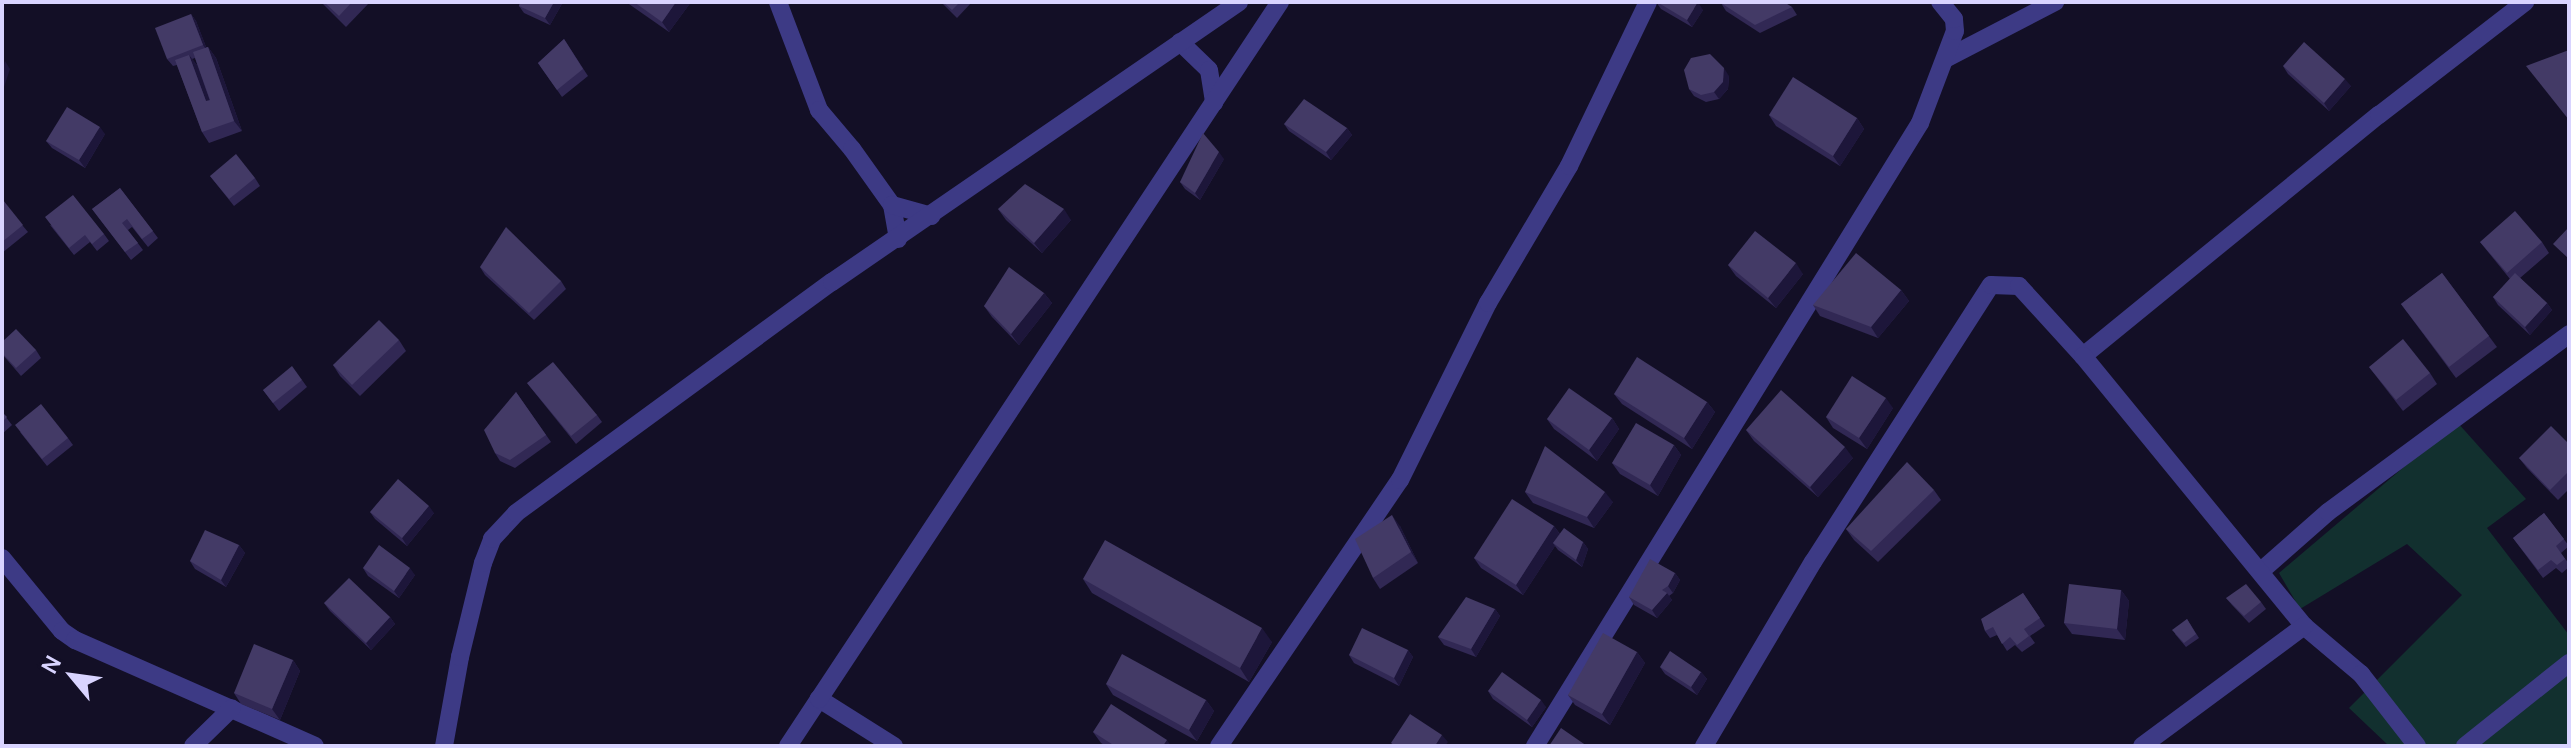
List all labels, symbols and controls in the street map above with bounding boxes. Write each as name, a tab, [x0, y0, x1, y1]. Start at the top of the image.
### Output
north arrow	[32, 636, 112, 716]
text: N	[34, 650, 68, 679]

